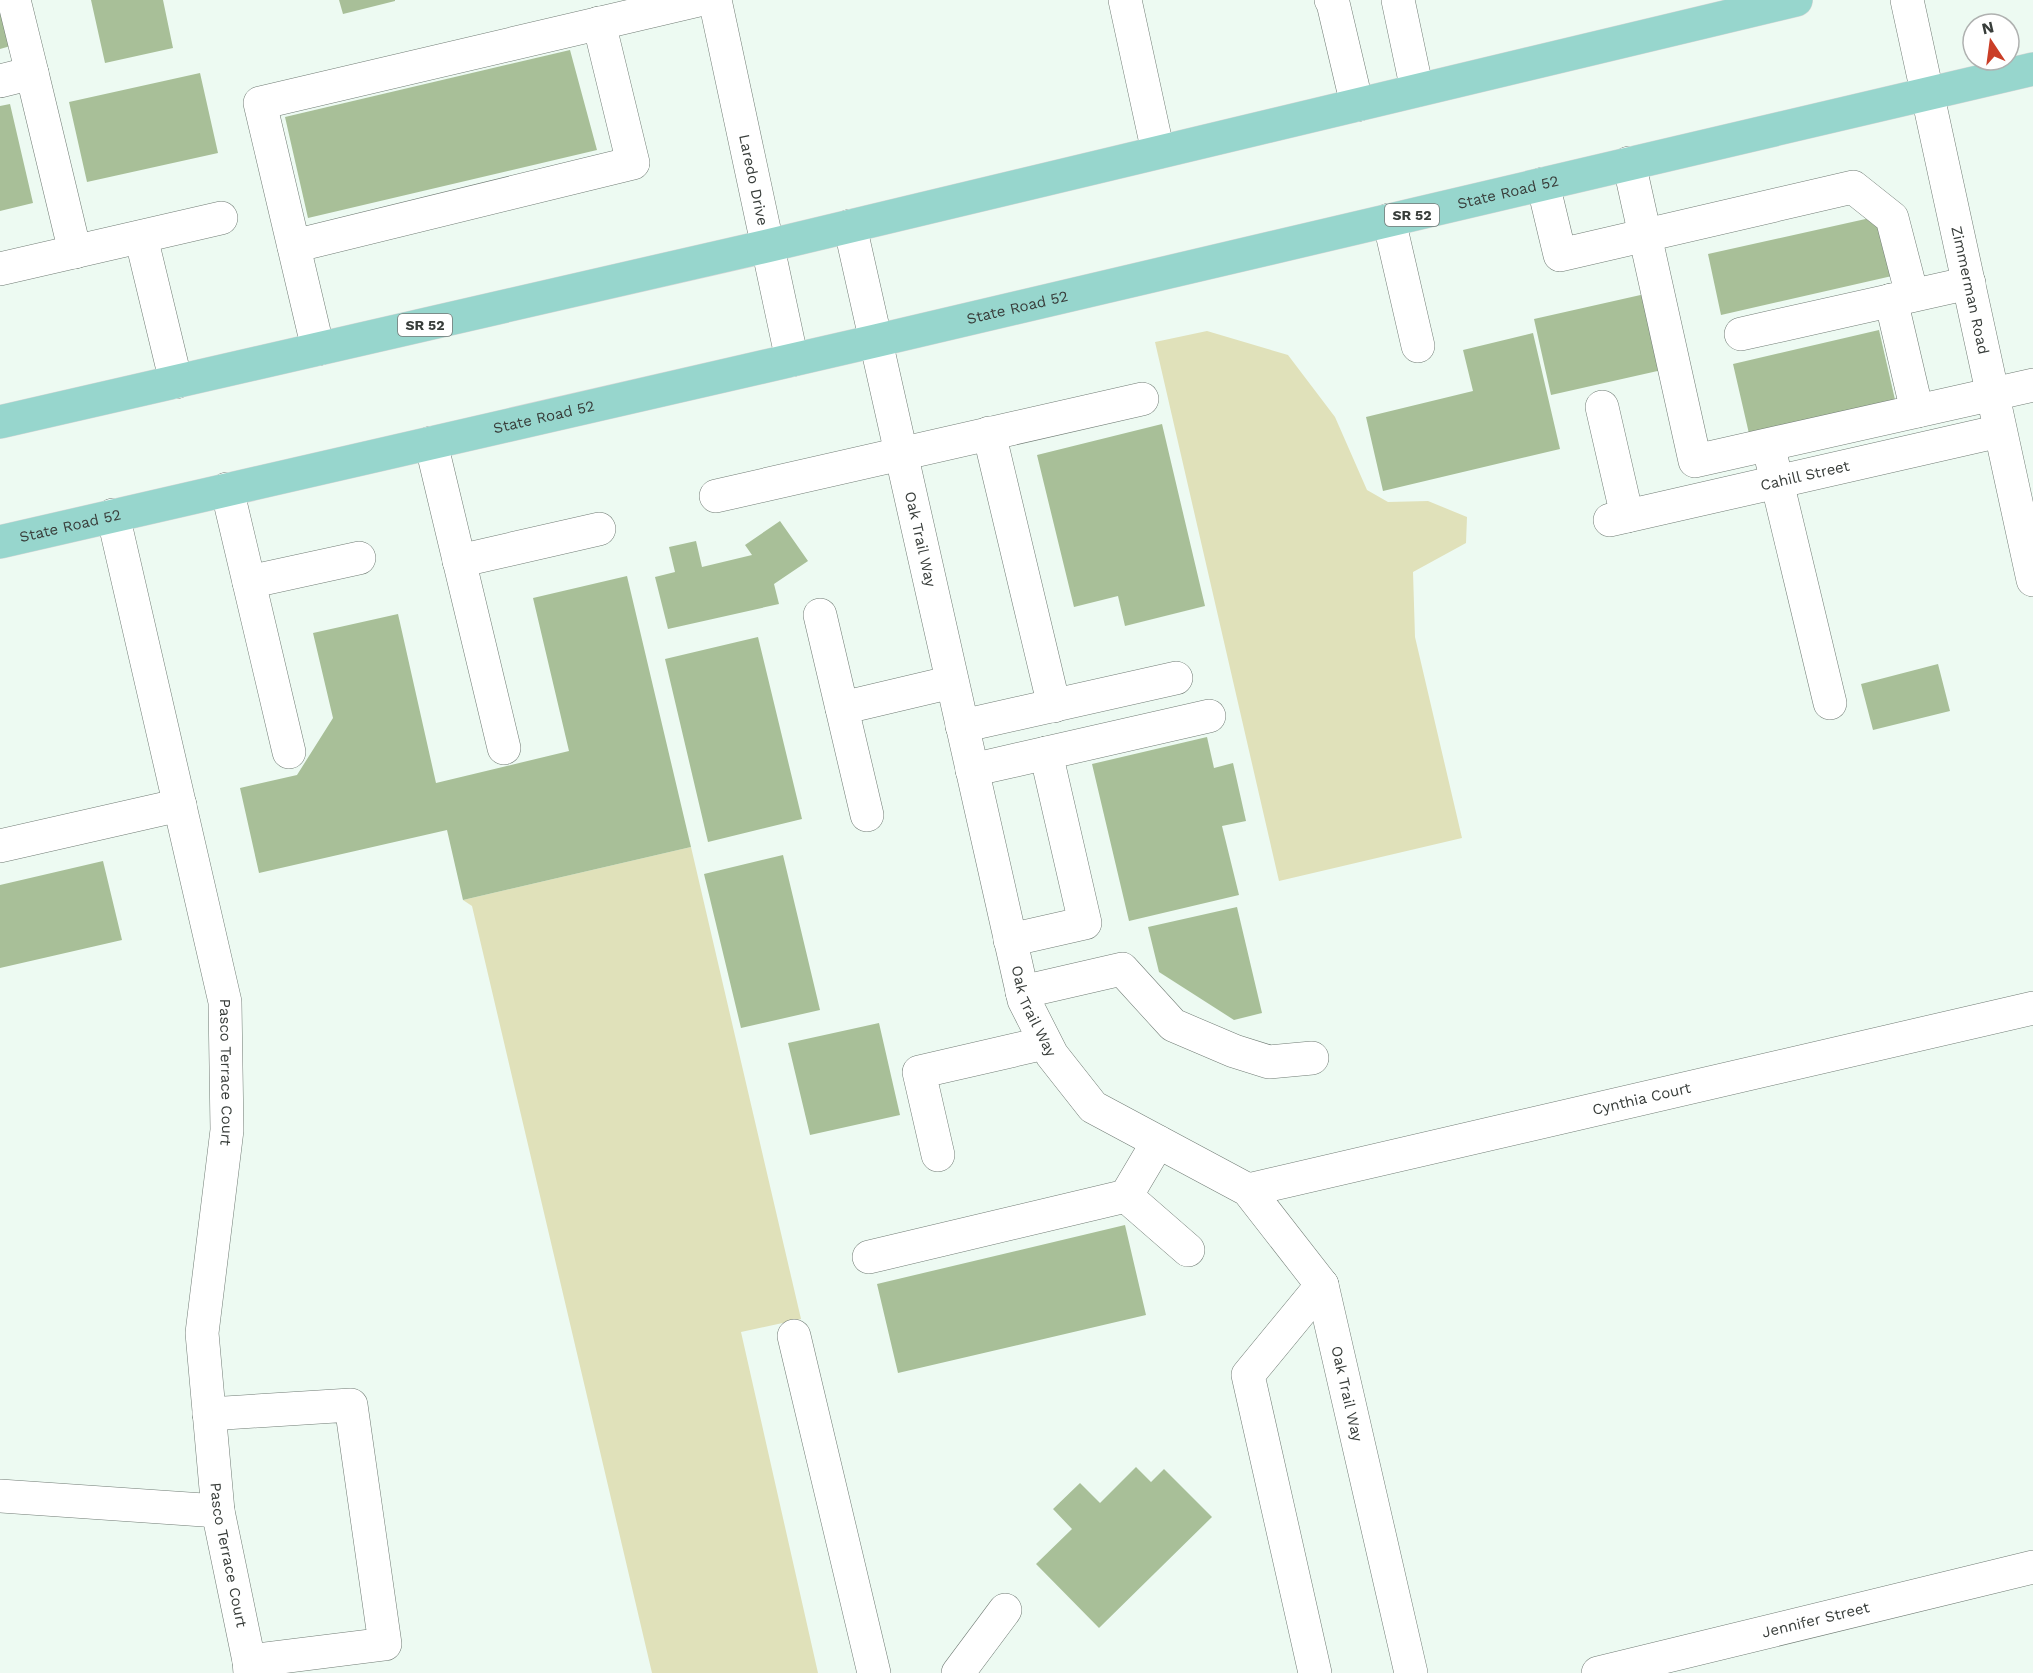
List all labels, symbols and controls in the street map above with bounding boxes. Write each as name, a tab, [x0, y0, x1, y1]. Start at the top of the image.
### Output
north arrow	[1961, 12, 2021, 72]
text: N	[1980, 17, 1996, 38]
street label: Laredo Drive	[735, 133, 772, 227]
street label: State Road 52	[1456, 172, 1560, 213]
road number: SR 52	[1385, 204, 1439, 226]
street label: Zimmerman Road	[1947, 224, 1993, 356]
street label: State Road 52	[965, 287, 1070, 328]
road number: SR 52	[398, 314, 452, 336]
street label: State Road 52	[491, 397, 596, 437]
street label: Cahill Street	[1759, 456, 1852, 494]
street label: Oak Trail Way	[901, 490, 940, 589]
street label: State Road 52	[18, 506, 123, 546]
street label: Oak Trail Way	[1008, 964, 1060, 1060]
street label: Pasco Terrace Court	[216, 999, 236, 1147]
street label: Cynthia Court	[1591, 1078, 1693, 1119]
street label: Oak Trail Way	[1327, 1344, 1367, 1443]
street label: Pasco Terrace Court	[206, 1482, 251, 1630]
street label: Jennifer Street	[1760, 1598, 1872, 1642]

